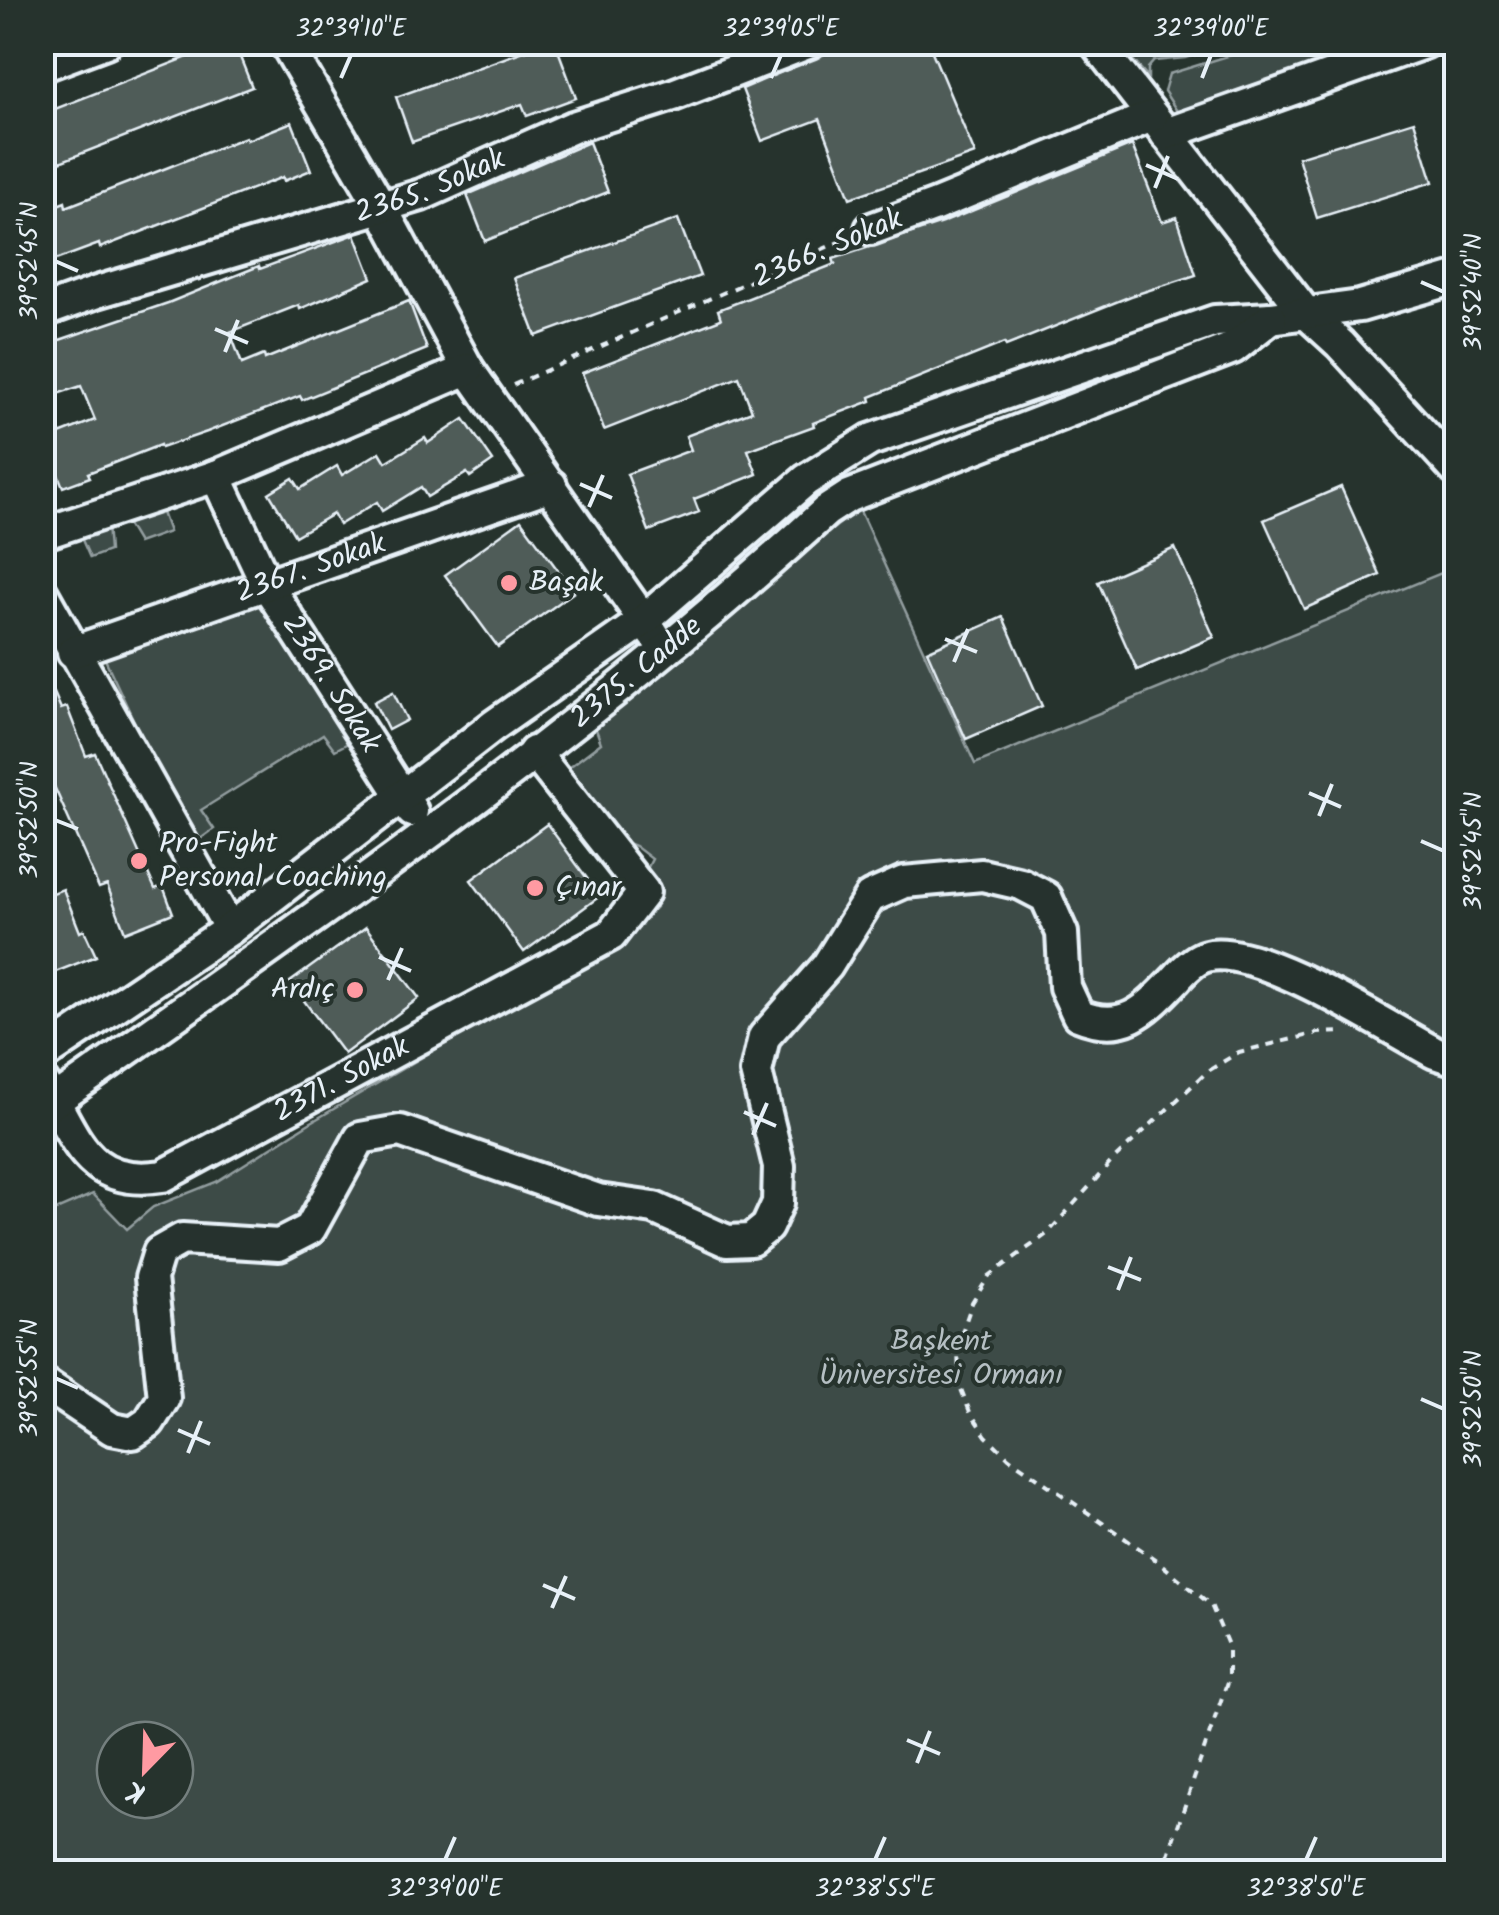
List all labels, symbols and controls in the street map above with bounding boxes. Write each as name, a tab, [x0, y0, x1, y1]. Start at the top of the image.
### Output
text: 32°39'10"E	[296, 9, 408, 49]
text: 32°39'05"E	[723, 9, 840, 49]
text: 32°39'00"E	[1153, 9, 1270, 49]
street label: 2365. Sokak	[349, 136, 514, 237]
street label: 2366. Sokak	[746, 196, 911, 302]
text: 39°52'45"N	[10, 201, 50, 320]
text: 39°52'40"N	[1454, 233, 1494, 351]
street label: 2367. Sokak	[229, 520, 393, 617]
place label: Başak	[529, 559, 604, 607]
marker: Başak	[498, 572, 520, 594]
street label: 2375. Cadde	[560, 604, 714, 742]
street label: 2369. Sokak	[268, 605, 394, 764]
text: 39°52'50"N	[10, 761, 50, 879]
text: 39°52'45"N	[1454, 791, 1494, 910]
place label: Pro-Fight Personal Coaching	[159, 820, 387, 902]
marker: Pro-Fight Personal Coaching	[128, 850, 150, 872]
place label: Çınar	[555, 864, 623, 912]
marker: Çınar	[524, 877, 546, 899]
place label: Ardıç	[271, 966, 335, 1014]
marker: Ardıç	[344, 979, 366, 1001]
street label: 2371. Sokak	[265, 1023, 419, 1136]
park label: Başkent Üniversitesi Ormanı	[819, 1318, 1063, 1400]
text: 39°52'55"N	[10, 1319, 50, 1437]
text: 39°52'50"N	[1454, 1350, 1494, 1468]
north arrow	[95, 1720, 195, 1820]
text: K	[120, 1767, 153, 1815]
text: 32°39'00"E	[387, 1869, 504, 1909]
text: 32°38'55"E	[815, 1869, 936, 1909]
text: 32°38'50"E	[1246, 1869, 1367, 1909]

